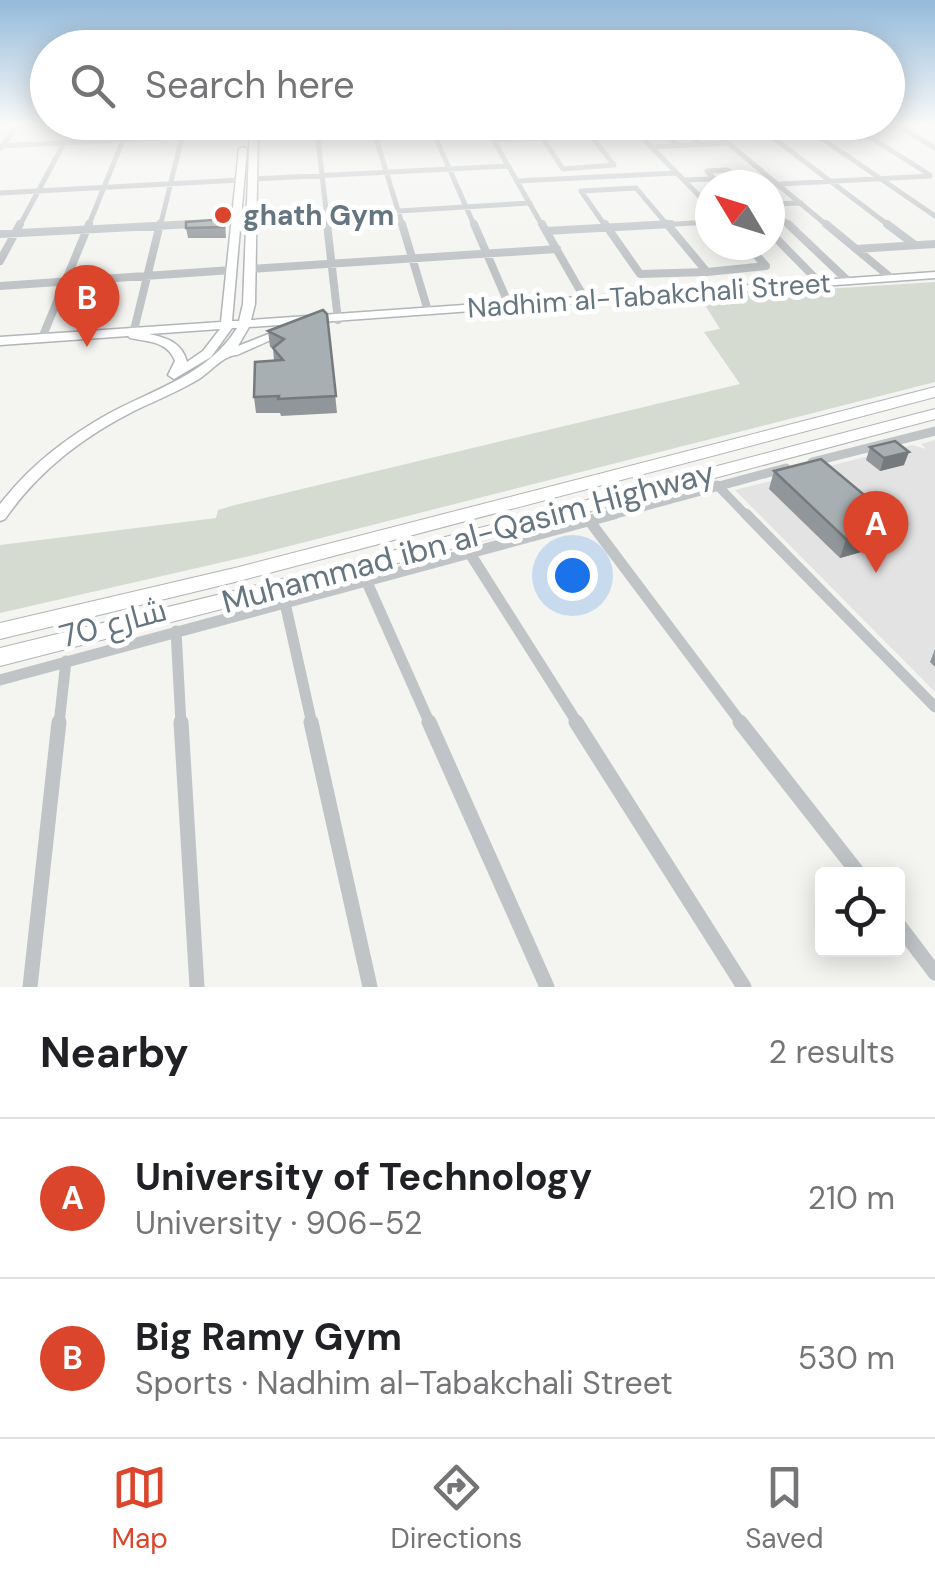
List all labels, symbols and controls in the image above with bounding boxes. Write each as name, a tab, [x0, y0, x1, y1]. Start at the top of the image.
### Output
search box	[30, 30, 905, 140]
icon: search	[65, 58, 120, 113]
text: Search here	[145, 60, 355, 110]
north arrow	[695, 170, 785, 260]
place label: ghath Gym	[243, 197, 394, 234]
marker: ghath Gym	[212, 204, 234, 226]
pin: B	[54, 264, 120, 347]
street label: Nadhim al-Tabakchali Street	[466, 264, 832, 327]
street label: Muhammad ibn al-Qasim Highway	[217, 451, 719, 623]
pin: A	[844, 490, 908, 573]
your location	[547, 550, 598, 601]
street label: شارع 70	[55, 589, 171, 658]
map controls	[815, 867, 905, 957]
button: locate	[815, 867, 905, 957]
text: Nearby	[40, 1025, 189, 1080]
text: 2 results	[769, 1031, 895, 1073]
text: University of Technology	[135, 1152, 592, 1202]
text: A	[61, 1177, 84, 1219]
text: 210 m	[808, 1177, 895, 1219]
text: University · 906-52	[135, 1202, 422, 1244]
text: Big Ramy Gym	[135, 1312, 402, 1362]
text: B	[62, 1337, 83, 1379]
text: 530 m	[798, 1337, 895, 1379]
text: Sports · Nadhim al-Tabakchali Street	[135, 1362, 673, 1404]
tab: Map	[111, 1460, 168, 1557]
tab: Directions	[391, 1460, 522, 1557]
tab: Saved	[745, 1460, 824, 1557]

